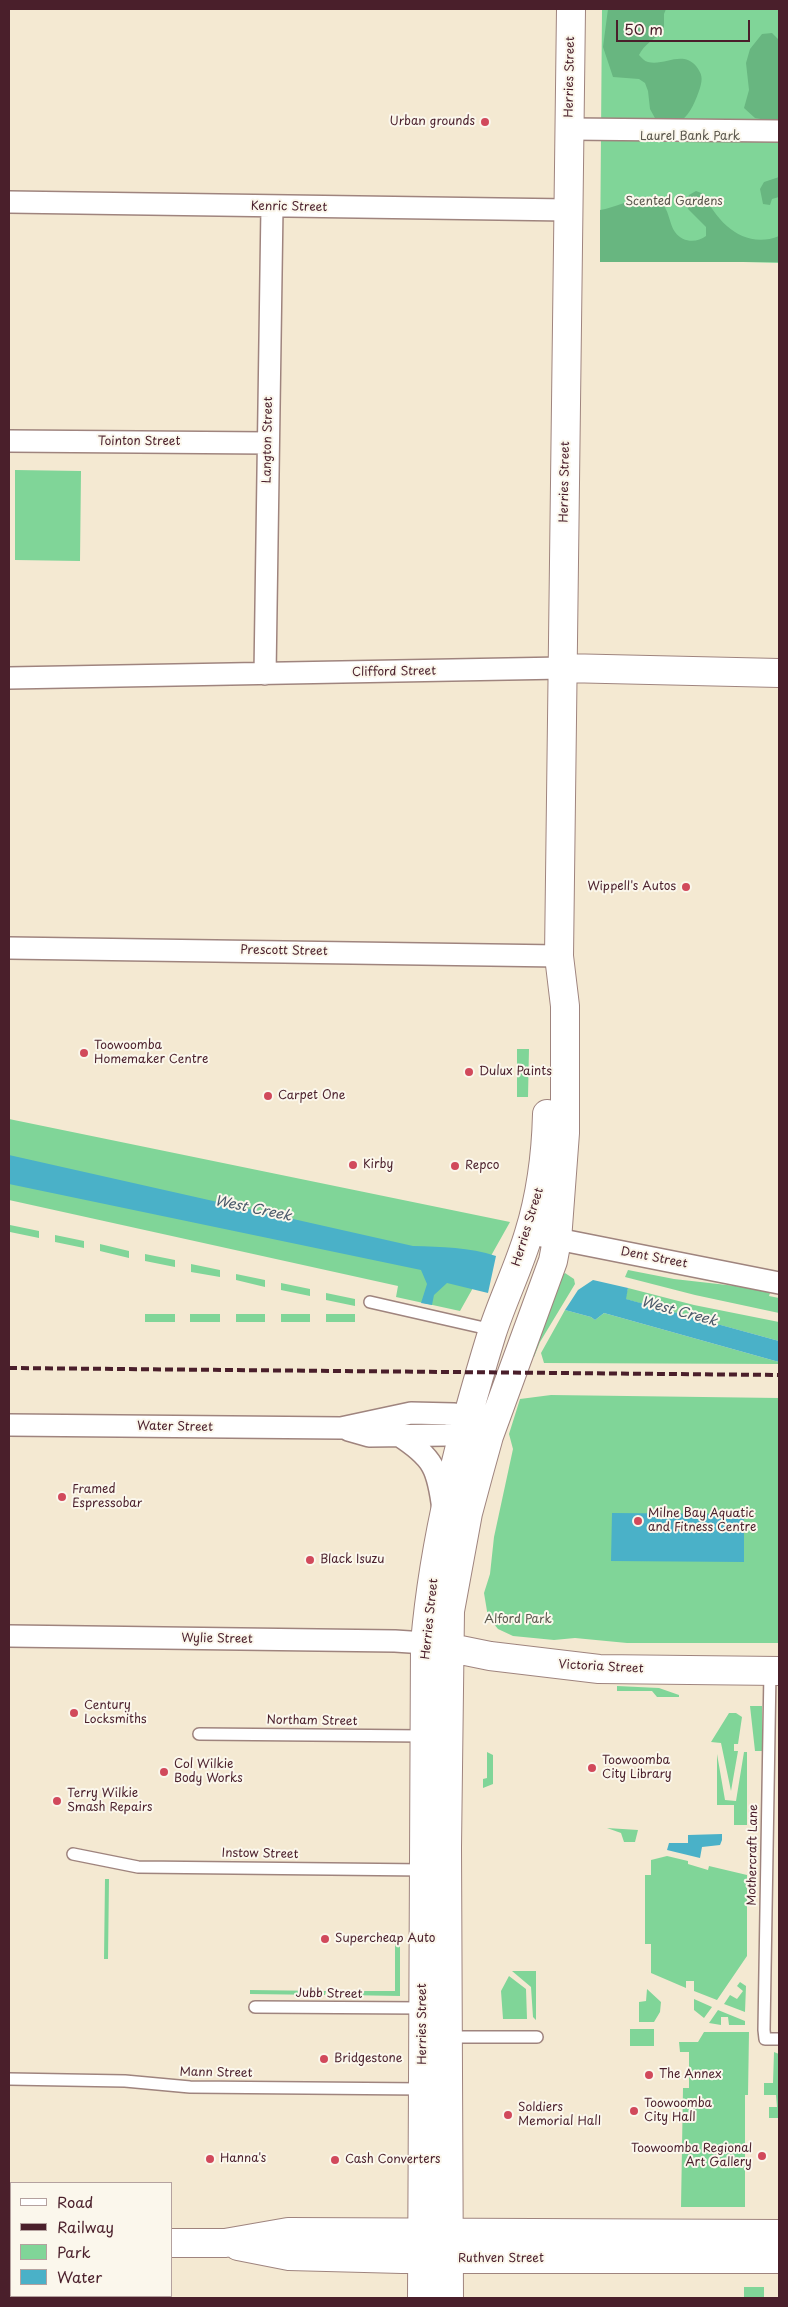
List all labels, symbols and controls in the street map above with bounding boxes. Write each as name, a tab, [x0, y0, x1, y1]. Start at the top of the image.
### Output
scale bar	[618, 10, 752, 42]
text: 50 m	[624, 17, 663, 40]
street label: Herries Street	[562, 36, 578, 118]
place label: Urban grounds	[389, 115, 475, 129]
marker: Urban grounds	[479, 116, 491, 128]
park label: Laurel Bank Park	[640, 130, 740, 144]
park label: Scented Gardens	[625, 195, 723, 209]
street label: Kenric Street	[251, 199, 327, 215]
street label: Langton Street	[260, 397, 276, 483]
street label: Tointon Street	[98, 435, 180, 449]
street label: Herries Street	[557, 441, 573, 523]
street label: Clifford Street	[352, 664, 436, 680]
place label: Wippell's Autos	[587, 880, 676, 894]
marker: Wippell's Autos	[680, 881, 692, 893]
street label: Prescott Street	[240, 943, 328, 959]
place label: Toowoomba Homemaker Centre	[94, 1039, 208, 1067]
marker: Toowoomba Homemaker Centre	[78, 1047, 90, 1059]
place label: Dulux Paints	[479, 1065, 552, 1079]
marker: Dulux Paints	[463, 1066, 475, 1078]
place label: Carpet One	[278, 1089, 346, 1103]
marker: Carpet One	[262, 1090, 274, 1102]
place label: Kirby	[363, 1158, 393, 1172]
marker: Kirby	[347, 1159, 359, 1171]
place label: Repco	[465, 1159, 499, 1173]
marker: Repco	[449, 1160, 461, 1172]
street label: Herries Street	[509, 1186, 547, 1268]
water label: West Creek	[213, 1193, 293, 1225]
street label: Dent Street	[620, 1244, 688, 1272]
water label: West Creek	[639, 1294, 719, 1330]
street label: Water Street	[137, 1419, 213, 1435]
place label: Framed Espressobar	[72, 1483, 142, 1511]
marker: Framed Espressobar	[56, 1491, 68, 1503]
place label: Milne Bay Aquatic and Fitness Centre	[648, 1507, 756, 1535]
marker: Milne Bay Aquatic and Fitness Centre	[632, 1515, 644, 1527]
place label: Black Isuzu	[320, 1553, 385, 1567]
marker: Black Isuzu	[304, 1554, 316, 1566]
street label: Herries Street	[419, 1578, 441, 1660]
park label: Alford Park	[484, 1613, 552, 1627]
street label: Wylie Street	[181, 1631, 253, 1647]
street label: Victoria Street	[558, 1658, 644, 1676]
place label: Century Locksmiths	[84, 1699, 146, 1727]
marker: Century Locksmiths	[68, 1707, 80, 1719]
street label: Northam Street	[266, 1713, 358, 1729]
place label: Toowoomba City Library	[602, 1754, 672, 1782]
place label: Col Wilkie Body Works	[174, 1758, 243, 1786]
marker: Toowoomba City Library	[586, 1762, 598, 1774]
marker: Col Wilkie Body Works	[158, 1766, 170, 1778]
place label: Terry Wilkie Smash Repairs	[67, 1787, 153, 1815]
marker: Terry Wilkie Smash Repairs	[51, 1795, 63, 1807]
street label: Mothercraft Lane	[745, 1804, 761, 1906]
street label: Instow Street	[221, 1846, 299, 1862]
place label: Supercheap Auto	[335, 1932, 435, 1946]
marker: Supercheap Auto	[319, 1933, 331, 1945]
street label: Herries Street	[416, 1983, 430, 2065]
street label: Jubb Street	[295, 1986, 363, 2002]
place label: Bridgestone	[334, 2052, 402, 2066]
marker: Bridgestone	[318, 2053, 330, 2065]
street label: Mann Street	[179, 2065, 253, 2081]
place label: The Annex	[659, 2068, 722, 2082]
marker: The Annex	[643, 2069, 655, 2081]
place label: Toowoomba City Hall	[644, 2097, 712, 2125]
place label: Soldiers Memorial Hall	[518, 2101, 601, 2129]
marker: Toowoomba City Hall	[628, 2105, 640, 2117]
marker: Soldiers Memorial Hall	[502, 2109, 514, 2121]
place label: Toowoomba Regional Art Gallery	[631, 2142, 752, 2170]
marker: Toowoomba Regional Art Gallery	[756, 2150, 768, 2162]
place label: Hanna's	[220, 2152, 266, 2166]
marker: Hanna's	[204, 2153, 216, 2165]
place label: Cash Converters	[345, 2153, 441, 2167]
marker: Cash Converters	[329, 2154, 341, 2166]
legend	[10, 2182, 172, 2297]
text: Road	[57, 2190, 93, 2213]
text: Railway	[57, 2215, 114, 2238]
text: Park	[57, 2240, 91, 2263]
street label: Ruthven Street	[458, 2252, 544, 2266]
text: Water	[57, 2265, 102, 2288]

